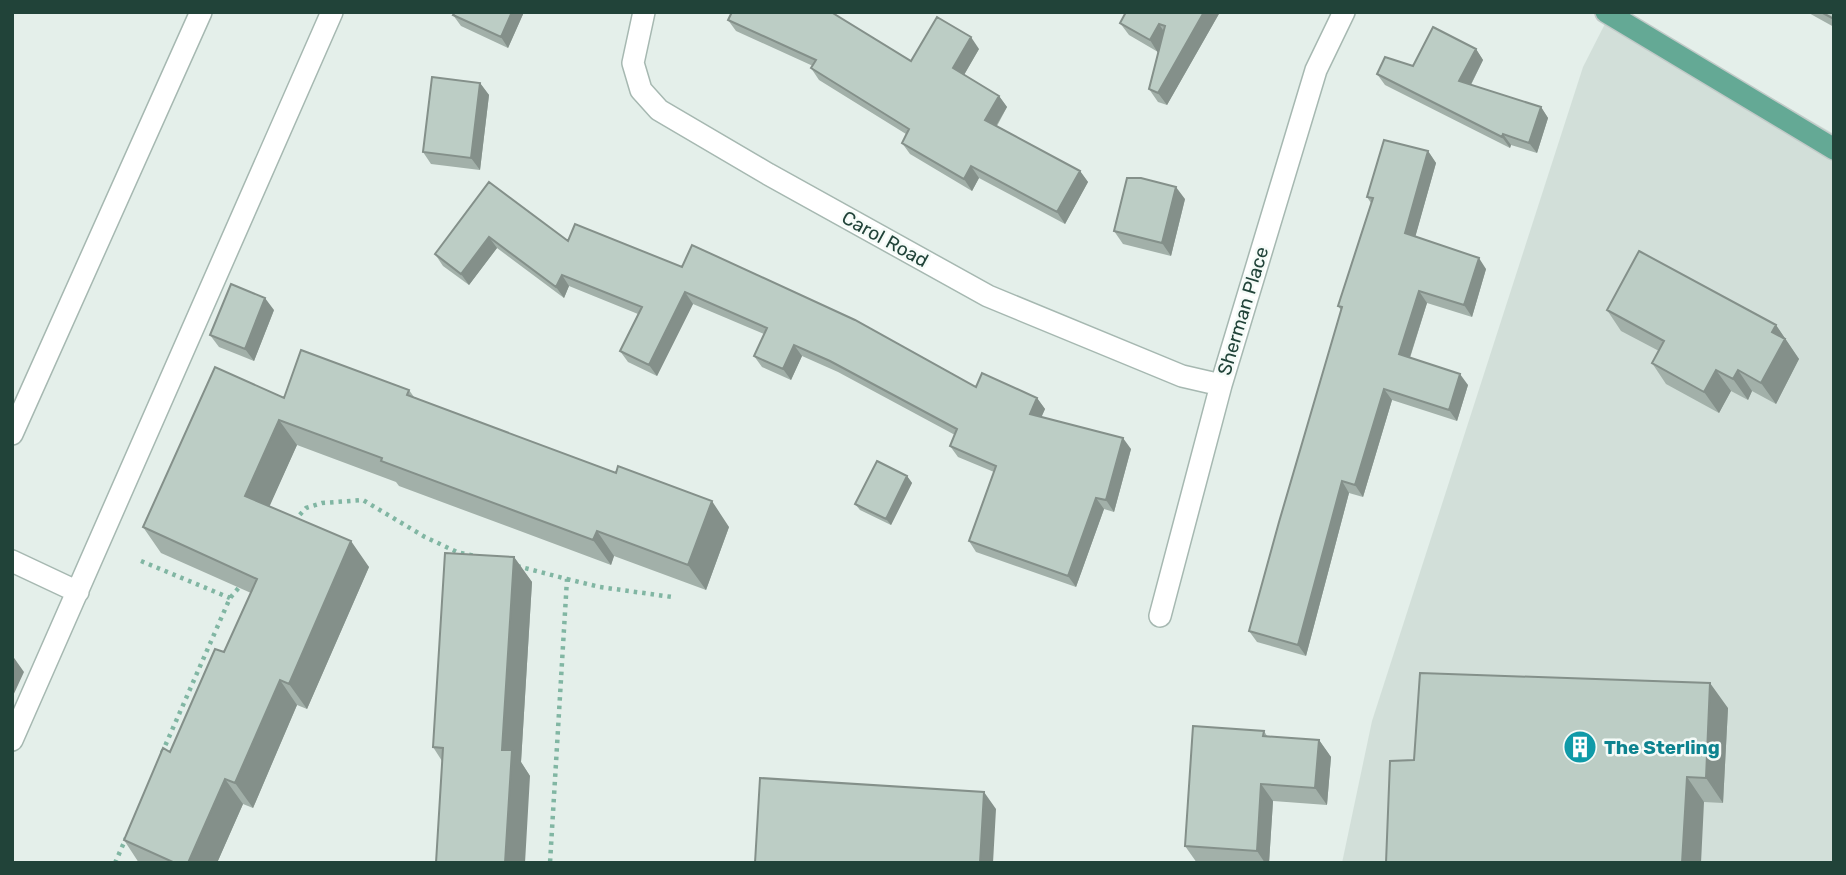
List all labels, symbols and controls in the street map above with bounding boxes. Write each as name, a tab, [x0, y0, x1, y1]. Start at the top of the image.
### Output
street label: Carol Road	[838, 206, 932, 272]
street label: Sherman Place	[1213, 244, 1273, 378]
building icon: The Sterling	[1561, 728, 1599, 766]
place label: The Sterling	[1604, 736, 1720, 759]

